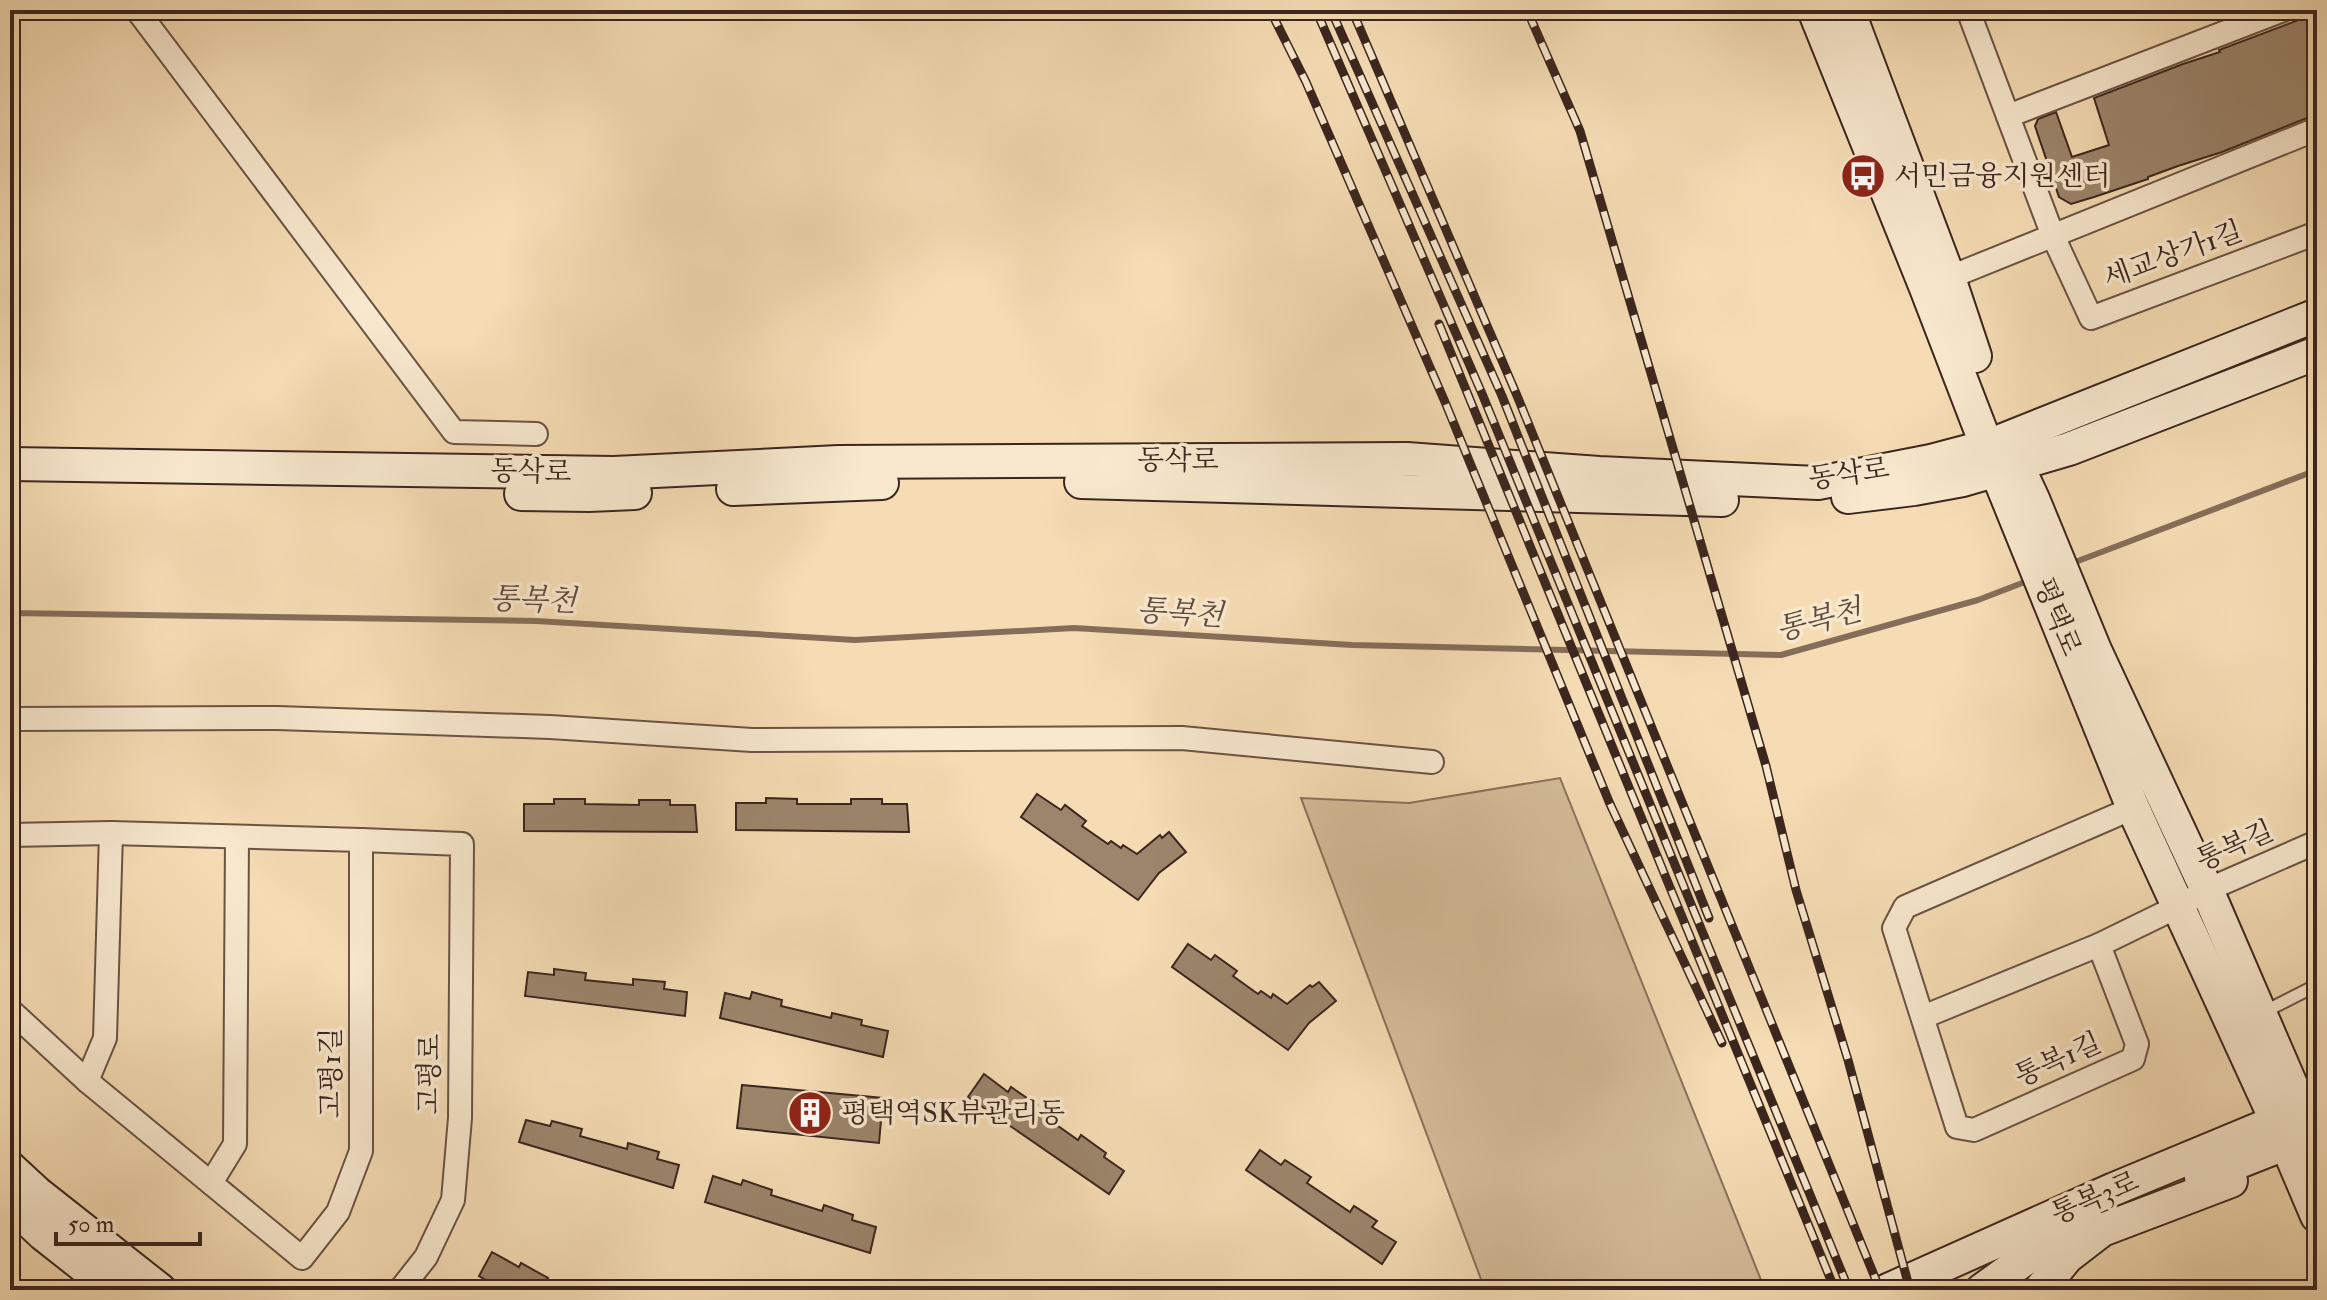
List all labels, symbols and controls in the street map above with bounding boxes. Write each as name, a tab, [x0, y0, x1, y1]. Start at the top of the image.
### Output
bus stop icon: 서민금융지원센터	[1839, 152, 1887, 200]
place label: 서민금융지원센터	[1894, 159, 2110, 194]
street label: 세교상가1길	[2099, 214, 2247, 296]
street label: 동삭로	[1137, 443, 1219, 478]
street label: 동삭로	[1806, 451, 1892, 497]
street label: 동삭로	[490, 454, 572, 490]
street label: 평택로	[2026, 573, 2088, 661]
water label: 통복천	[489, 580, 579, 620]
water label: 통복천	[1772, 591, 1868, 648]
water label: 통복천	[1135, 592, 1227, 635]
street label: 통복길	[2191, 814, 2279, 878]
street label: 통복1길	[2009, 1025, 2107, 1095]
street label: 고평1길	[314, 1027, 349, 1119]
street label: 고평로	[412, 1033, 448, 1115]
building icon: 평택역SK뷰관리동	[786, 1089, 834, 1137]
place label: 평택역SK뷰관리동	[841, 1096, 1065, 1131]
street label: 통복3로	[2046, 1164, 2144, 1232]
scale bar	[56, 1196, 200, 1246]
text: 50 m	[68, 1209, 115, 1240]

